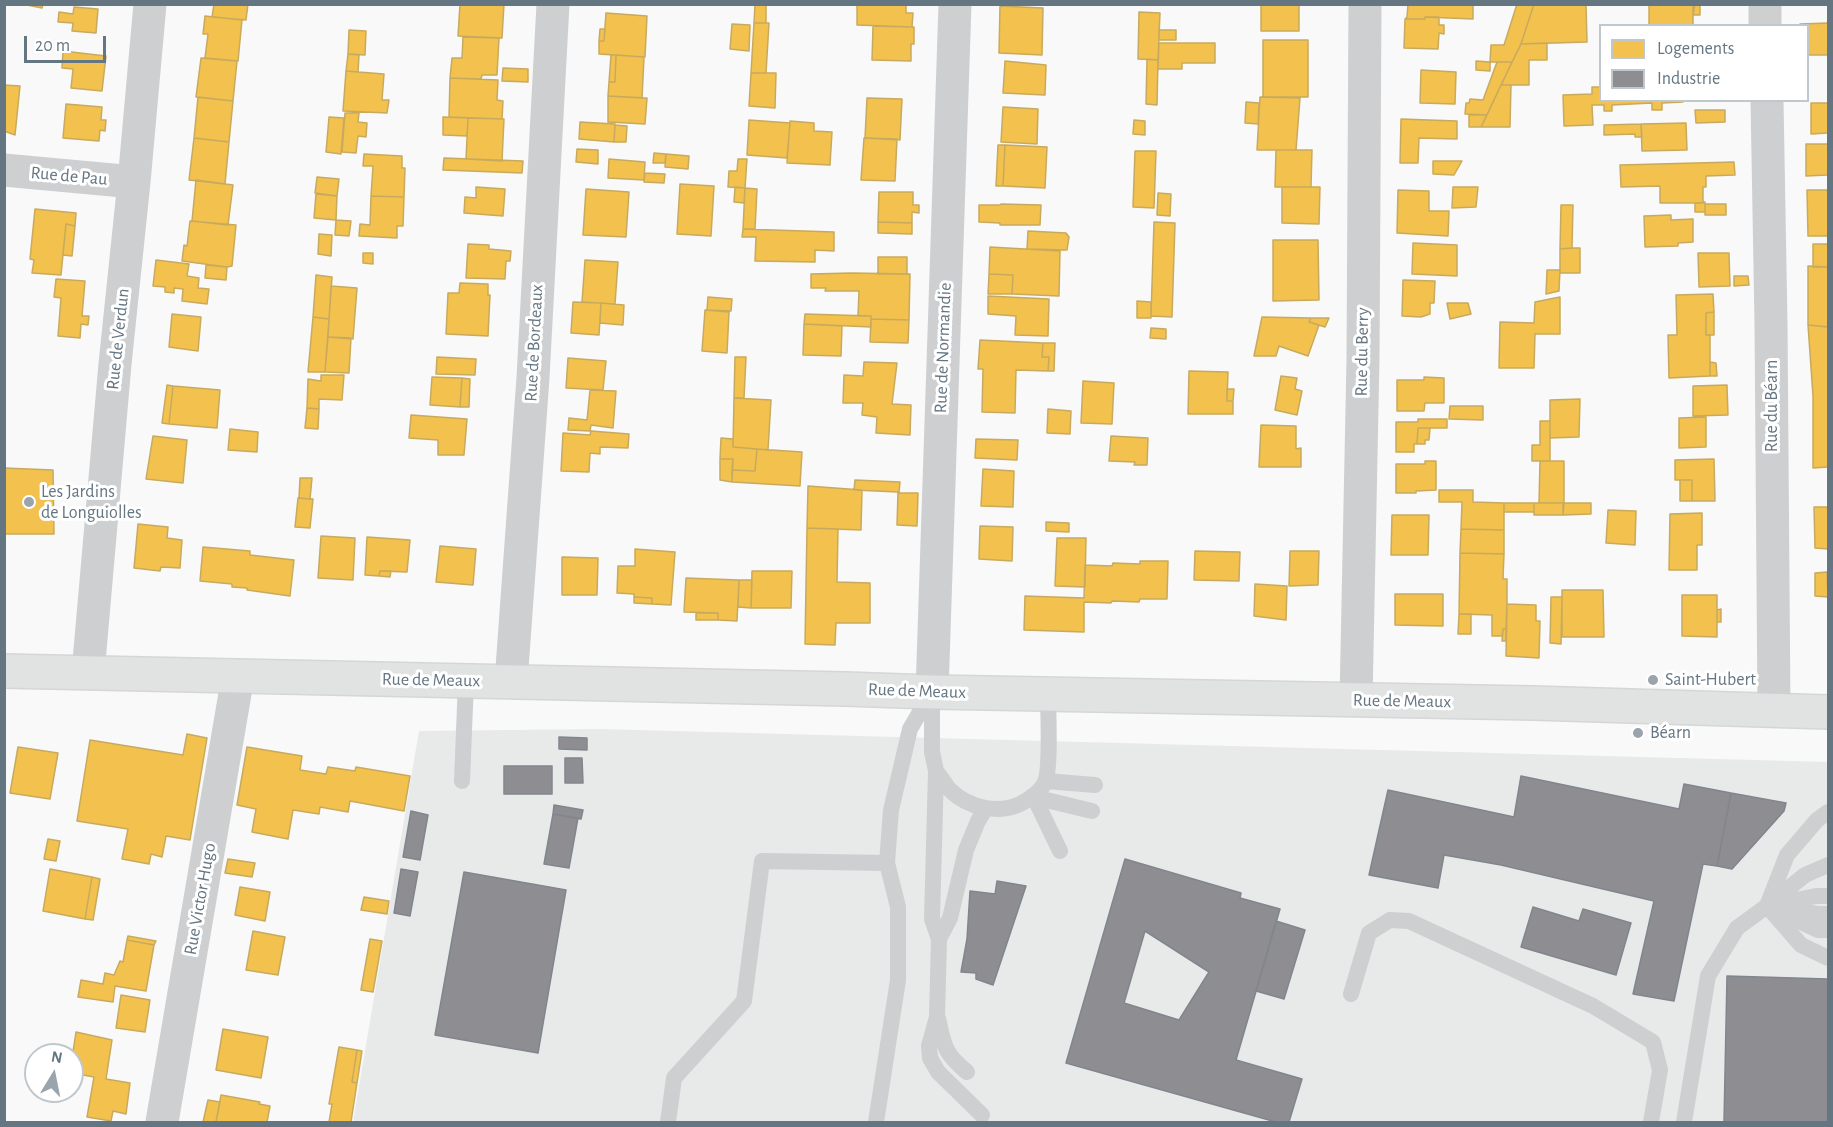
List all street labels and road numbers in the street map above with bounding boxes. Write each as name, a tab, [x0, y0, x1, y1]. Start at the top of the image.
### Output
street label: Rue de Pau	[30, 162, 108, 190]
street label: Rue de Normandie	[930, 282, 956, 414]
street label: Rue de Bordeaux	[520, 284, 548, 402]
street label: Rue de Verdun	[102, 287, 134, 391]
street label: Rue du Berry	[1350, 307, 1374, 397]
street label: Rue du Béarn	[1761, 360, 1783, 452]
street label: Rue de Meaux	[382, 668, 480, 692]
street label: Rue de Meaux	[868, 678, 966, 704]
street label: Rue de Meaux	[1353, 689, 1451, 713]
street label: Rue Victor Hugo	[180, 841, 220, 957]

